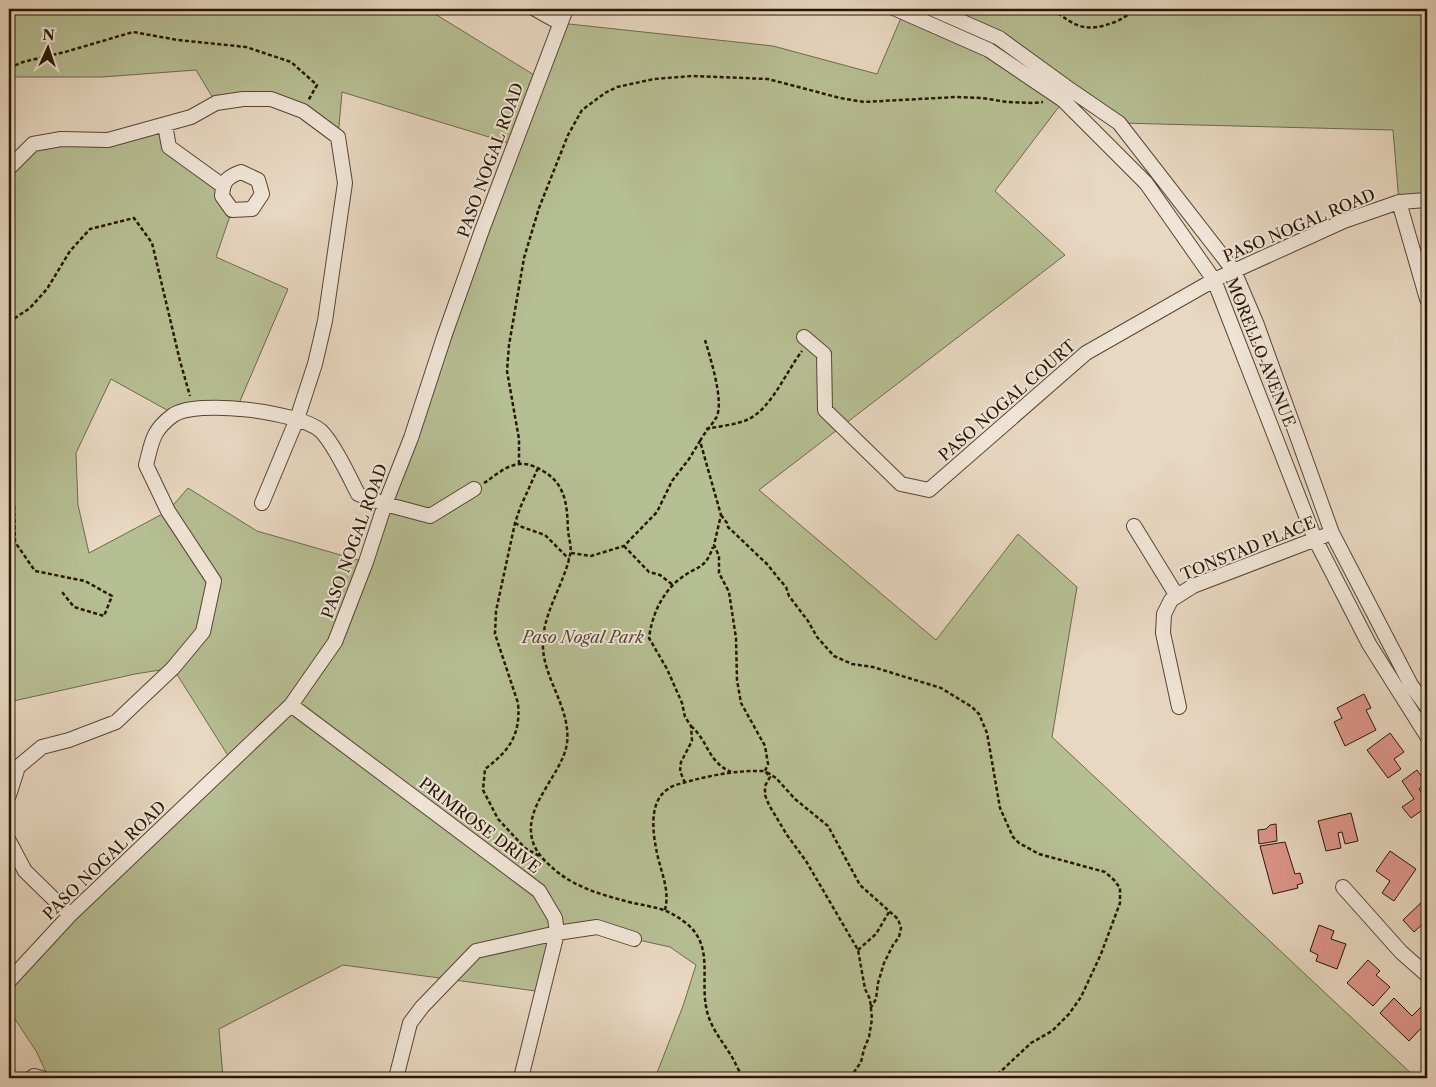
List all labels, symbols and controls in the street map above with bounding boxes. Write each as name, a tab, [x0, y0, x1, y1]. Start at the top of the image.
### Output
north arrow	[22, 22, 72, 72]
text: N	[42, 26, 55, 44]
street label: PASO NOGAL ROAD	[453, 80, 527, 240]
street label: PASO NOGAL ROAD	[1220, 184, 1378, 266]
street label: MORELLO AVENUE	[1222, 274, 1300, 430]
street label: PASO NOGAL COURT	[934, 335, 1080, 465]
street label: PASO NOGAL ROAD	[317, 461, 391, 621]
street label: TONSTAD PLACE	[1178, 512, 1318, 584]
park label: Paso Nogal Park	[520, 627, 644, 647]
street label: PRIMROSE DRIVE	[415, 773, 545, 877]
street label: PASO NOGAL ROAD	[38, 796, 170, 924]

